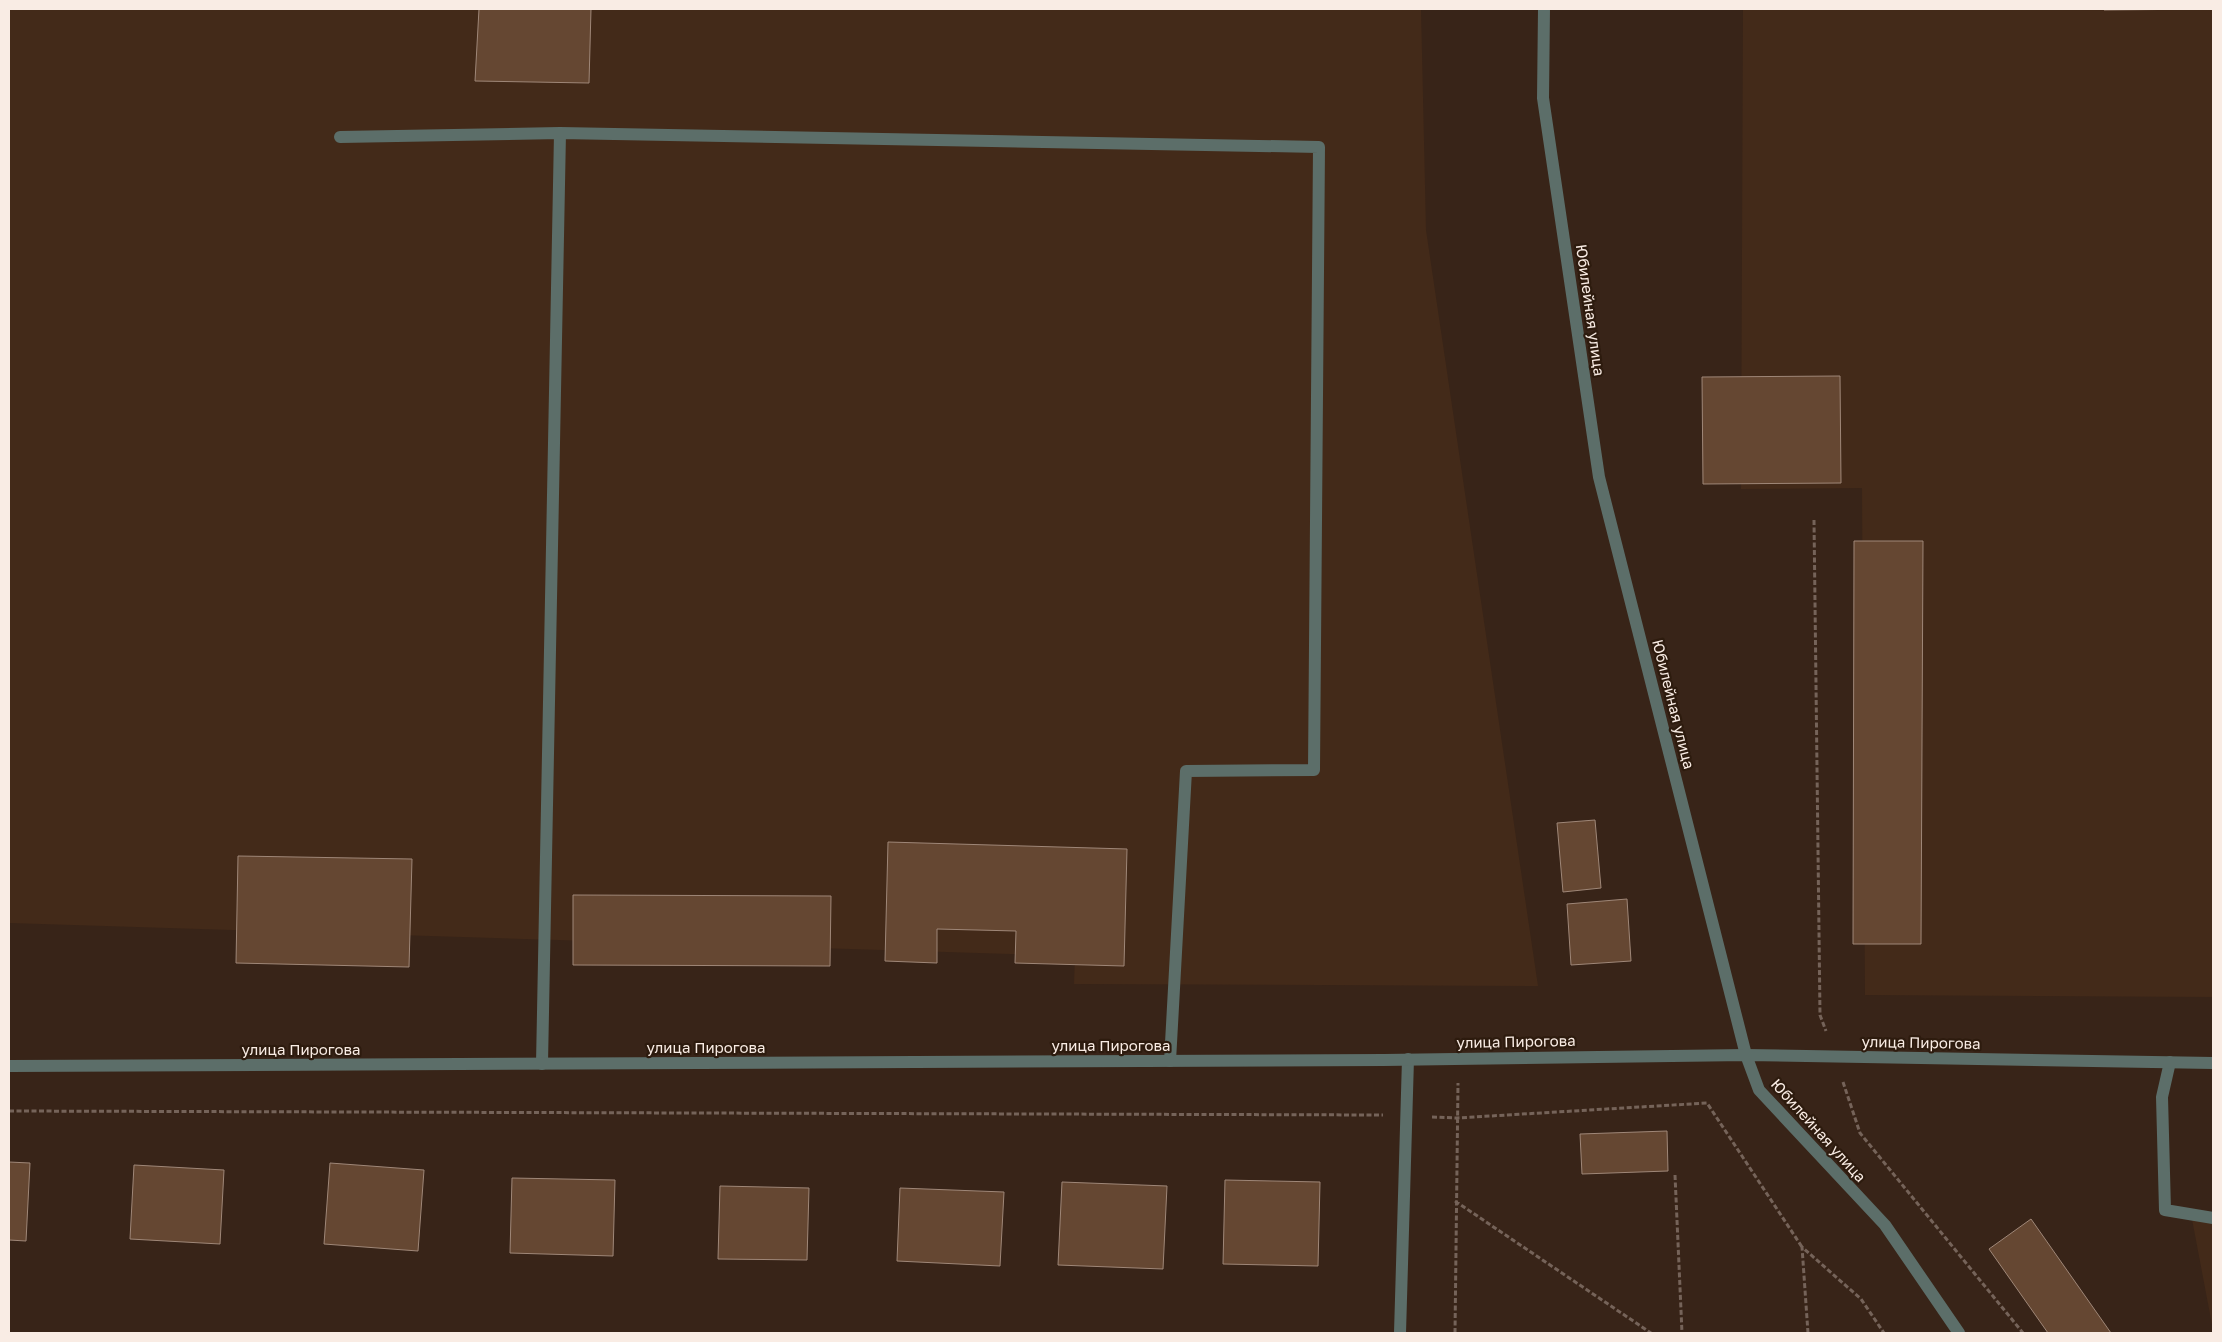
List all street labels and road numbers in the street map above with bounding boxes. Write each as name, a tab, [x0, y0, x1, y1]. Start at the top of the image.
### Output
street label: Юбилейная улица	[1573, 243, 1609, 377]
street label: Юбилейная улица	[1649, 637, 1699, 771]
street label: улица Пирогова	[1456, 1031, 1576, 1051]
street label: улица Пирогова	[1861, 1032, 1981, 1052]
street label: улица Пирогова	[1051, 1036, 1171, 1054]
street label: улица Пирогова	[646, 1038, 766, 1056]
street label: улица Пирогова	[241, 1040, 361, 1058]
street label: Юбилейная улица	[1768, 1075, 1870, 1185]

